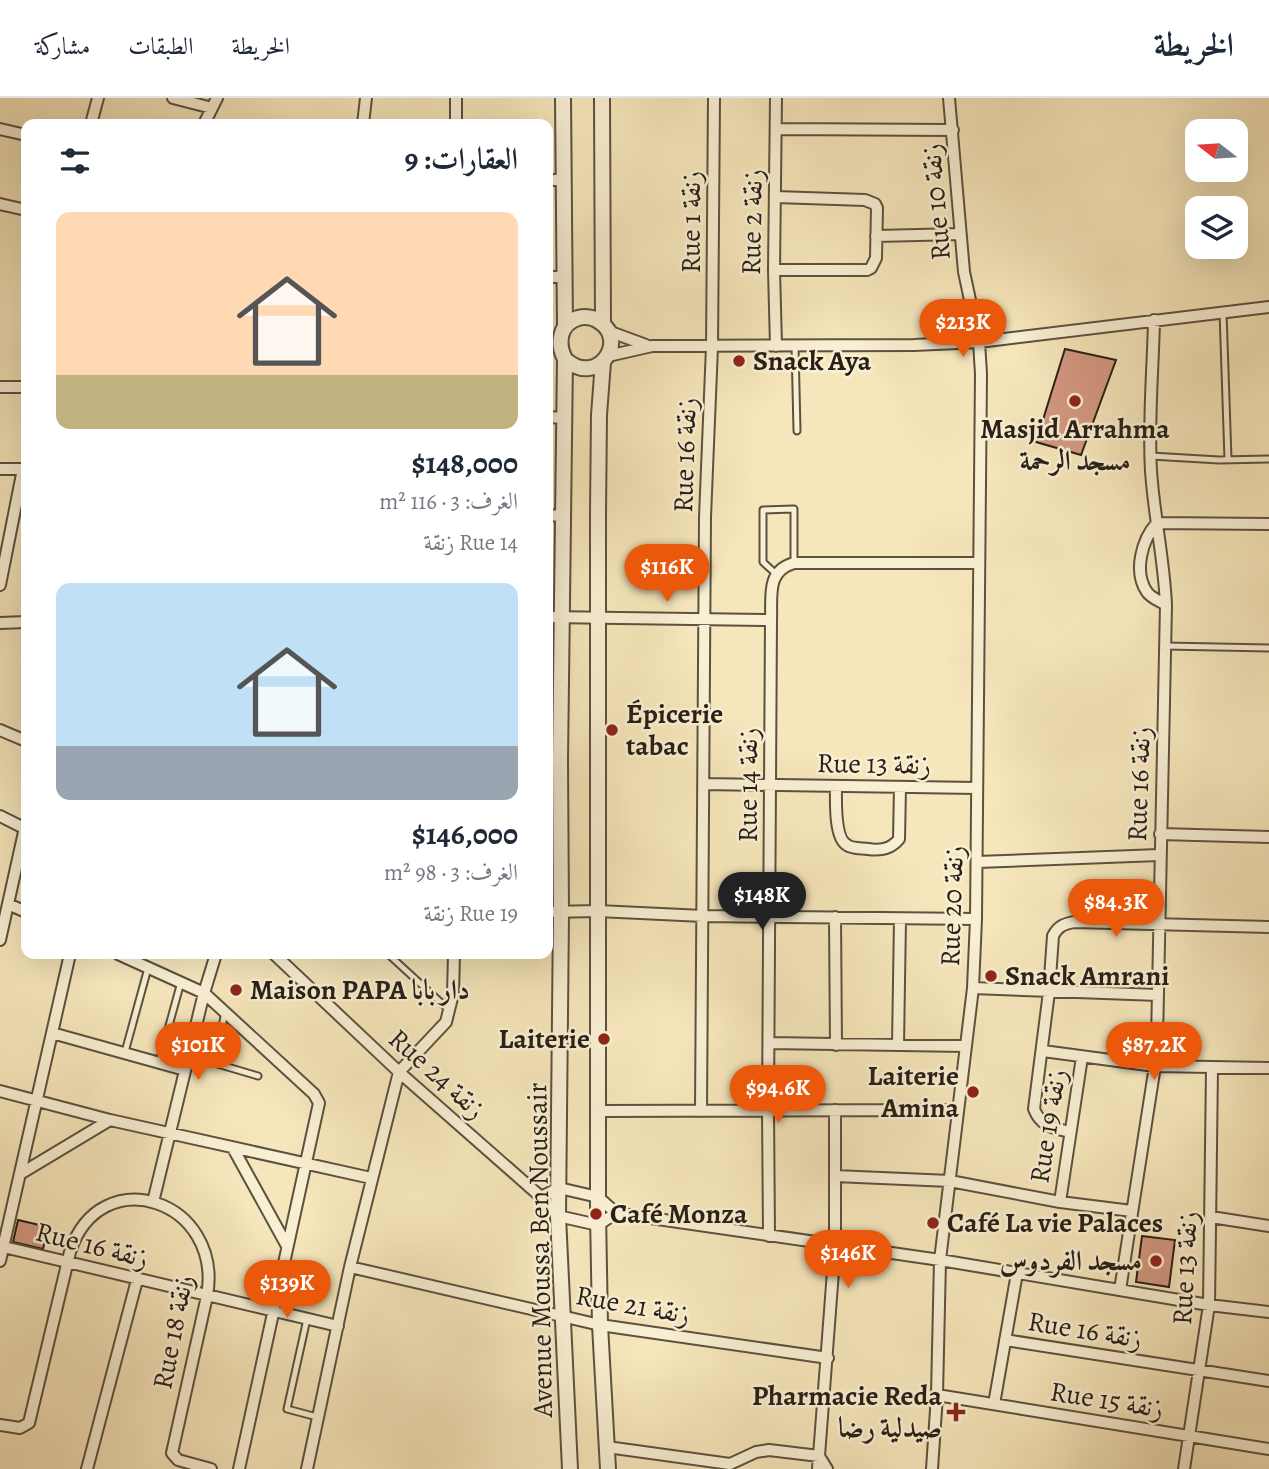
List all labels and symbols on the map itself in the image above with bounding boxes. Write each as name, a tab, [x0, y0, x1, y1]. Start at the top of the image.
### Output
north arrow	[1185, 119, 1248, 182]
street label: Rue 10 زنقة	[912, 142, 960, 262]
street label: Rue 2 زنقة	[732, 169, 772, 275]
street label: Rue 1 زنقة	[672, 171, 710, 273]
pin: $213K	[914, 300, 1012, 359]
place label: Snack Aya	[753, 342, 872, 380]
marker: Snack Aya	[731, 353, 747, 369]
marker: Masjid Arrahma مسجد الرحمة	[1067, 393, 1083, 409]
street label: Rue 16 زنقة	[664, 397, 706, 513]
place label: Masjid Arrahma مسجد الرحمة	[980, 410, 1170, 480]
pin: $116K	[618, 545, 716, 604]
place label: Épicerie tabac	[626, 695, 723, 765]
marker: Épicerie tabac	[604, 722, 620, 738]
street label: Rue 16 زنقة	[1118, 726, 1160, 842]
street label: Rue 14 زنقة	[729, 727, 767, 843]
street label: Rue 13 زنقة	[817, 744, 931, 784]
street label: Rue 20 زنقة	[931, 845, 973, 967]
pin: $148K	[713, 872, 811, 932]
pin: $84.3K	[1059, 880, 1173, 939]
place label: Snack Amrani	[1005, 957, 1169, 995]
marker: Snack Amrani	[983, 968, 999, 984]
place label: Maison PAPA دار بابا	[250, 971, 470, 1009]
marker: Maison PAPA دار بابا	[228, 982, 244, 998]
street label: Rue 24 زنقة	[380, 1020, 494, 1128]
place label: Laiterie	[499, 1020, 590, 1058]
pin: $101K	[149, 1023, 247, 1082]
pin: $87.2K	[1097, 1023, 1211, 1082]
marker: Laiterie	[596, 1031, 612, 1047]
place label: Laiterie Amina	[868, 1057, 959, 1127]
pin: $94.6K	[721, 1066, 835, 1125]
street label: Rue 19 زنقة	[1020, 1066, 1076, 1186]
street label: Avenue Moussa Ben Noussair	[518, 1082, 562, 1419]
marker: Laiterie Amina	[965, 1084, 981, 1100]
place label: Café Monza	[610, 1195, 748, 1233]
place label: Café La vie Palaces	[947, 1204, 1163, 1242]
marker: Café Monza	[588, 1206, 604, 1222]
street label: Rue 13 زنقة	[1163, 1210, 1207, 1326]
street label: Rue 16 زنقة	[31, 1213, 153, 1277]
marker: Café La vie Palaces	[925, 1215, 941, 1231]
pin: $146K	[799, 1230, 897, 1290]
place label: مسجد الفردوس	[999, 1242, 1142, 1280]
marker: مسجد الفردوس	[1148, 1253, 1164, 1269]
pin: $139K	[238, 1260, 336, 1320]
street label: Rue 18 زنقة	[143, 1271, 203, 1393]
street label: Rue 21 زنقة	[573, 1276, 693, 1334]
street label: Rue 16 زنقة	[1025, 1302, 1145, 1358]
street label: Rue 15 زنقة	[1048, 1372, 1166, 1428]
place label: Pharmacie Reda صيدلية رضا	[752, 1377, 942, 1447]
marker: Pharmacie Reda صيدلية رضا	[948, 1404, 964, 1420]

